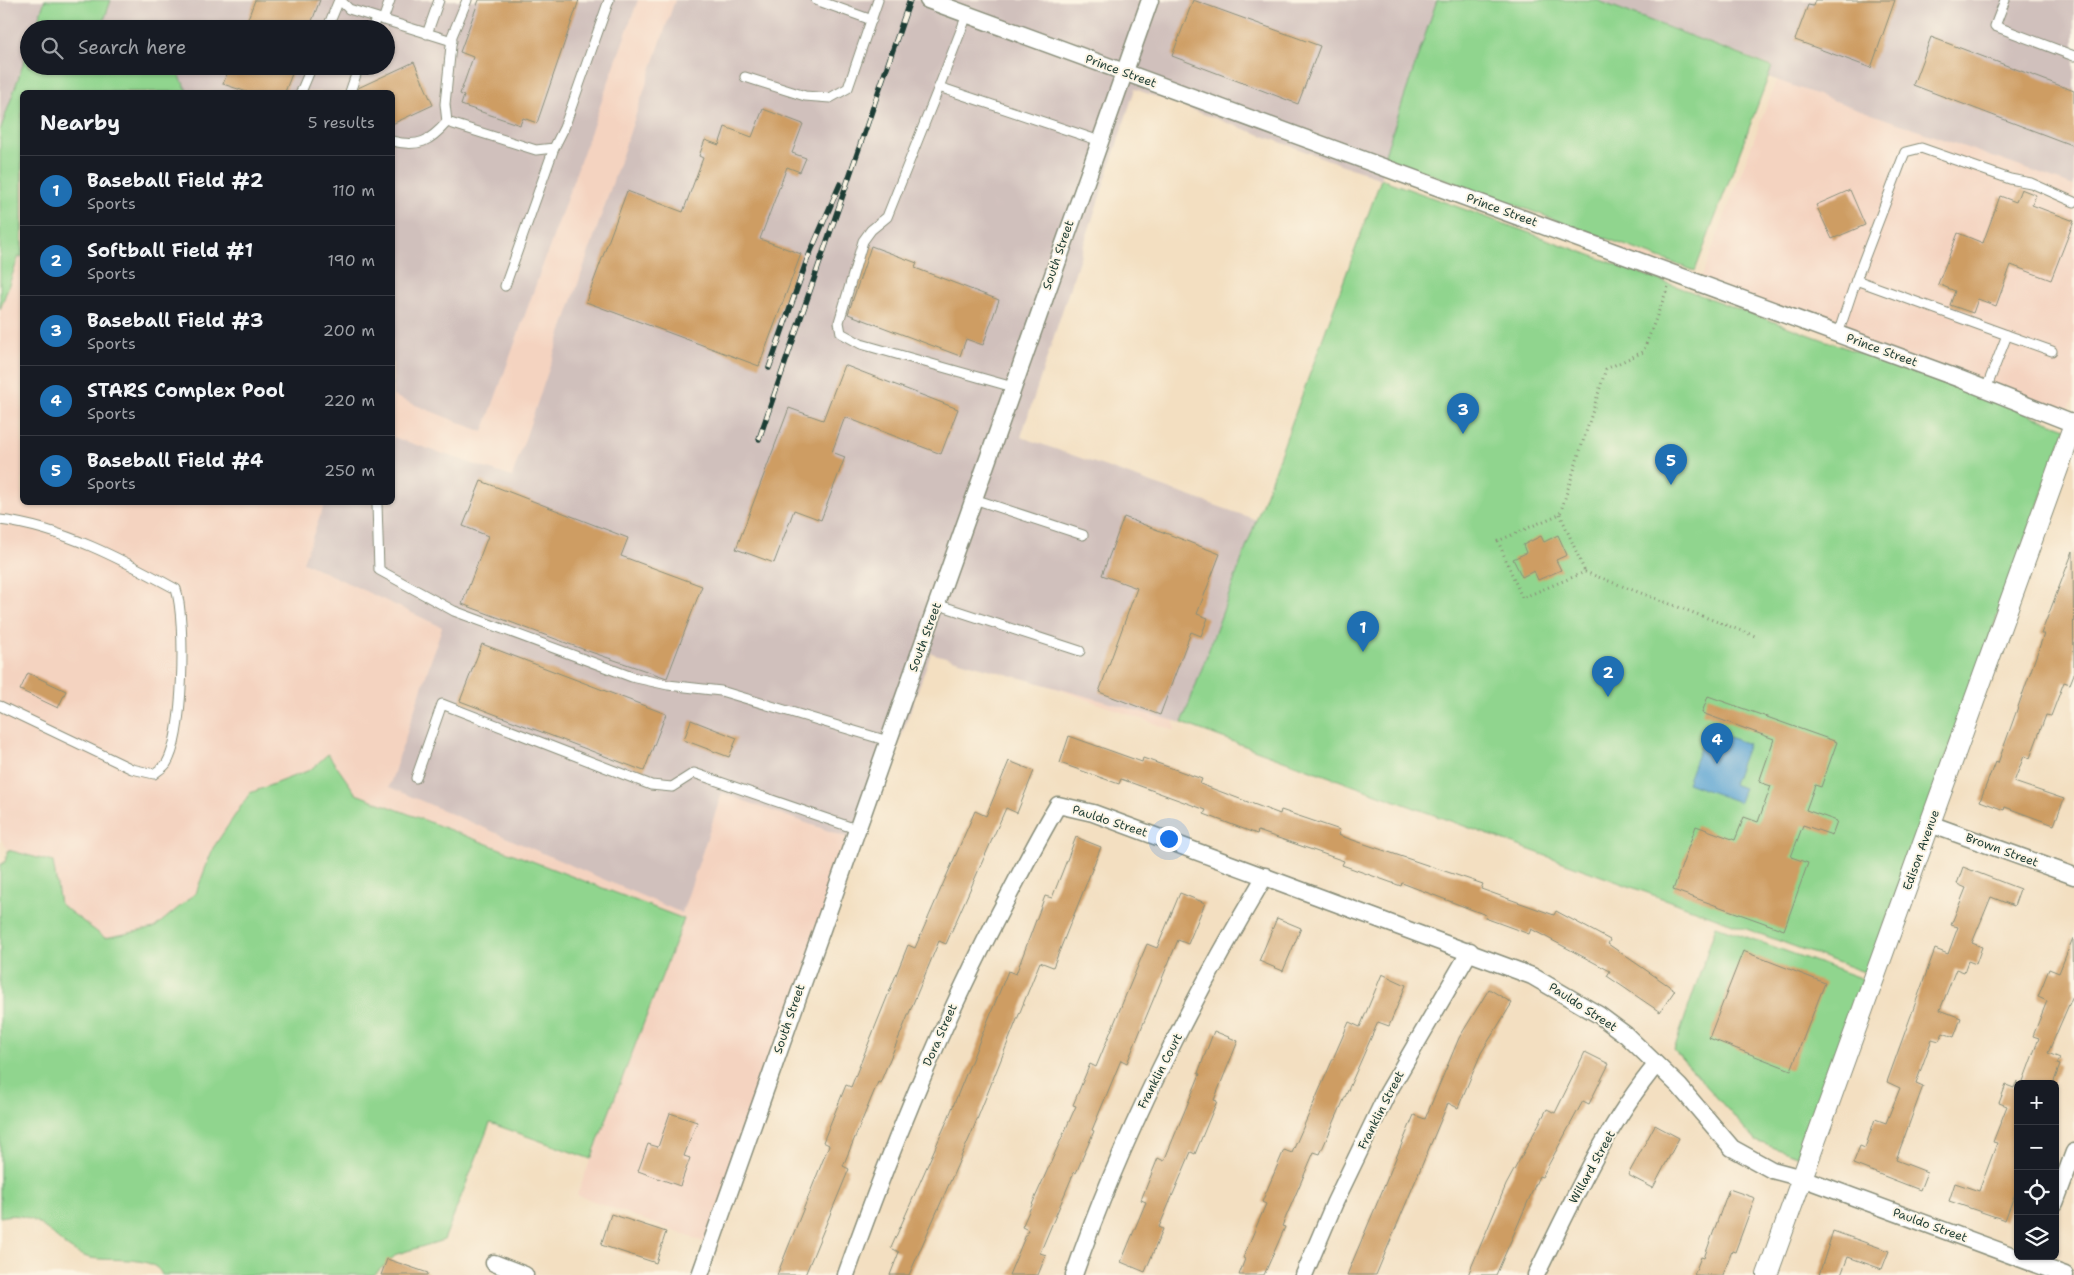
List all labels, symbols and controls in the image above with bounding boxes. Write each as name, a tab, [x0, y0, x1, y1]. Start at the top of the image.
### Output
search box	[20, 20, 395, 75]
icon: search	[38, 34, 66, 62]
text: Search here	[78, 35, 187, 60]
street label: Prince Street	[1083, 51, 1159, 91]
text: Nearby	[40, 109, 120, 137]
text: 5 results	[308, 112, 375, 133]
text: Baseball Field #2	[87, 168, 263, 193]
text: 1	[52, 180, 60, 201]
text: 110 m	[332, 180, 375, 201]
street label: Prince Street	[1464, 190, 1540, 230]
text: Sports	[87, 193, 136, 214]
street label: South Street	[1039, 218, 1077, 292]
text: Softball Field #1	[87, 238, 253, 263]
text: 2	[50, 250, 62, 271]
text: 190 m	[328, 250, 375, 271]
text: Sports	[87, 263, 136, 284]
text: Baseball Field #3	[87, 308, 263, 333]
text: 3	[50, 320, 62, 341]
text: 200 m	[323, 320, 375, 341]
street label: Prince Street	[1844, 330, 1920, 370]
text: Sports	[87, 333, 136, 354]
text: STARS Complex Pool	[87, 378, 285, 403]
text: 4	[50, 390, 62, 411]
text: 220 m	[323, 390, 375, 411]
pin: 3	[1447, 393, 1479, 434]
text: Sports	[87, 403, 136, 424]
pin: 5	[1655, 444, 1687, 485]
text: Baseball Field #4	[87, 448, 263, 473]
text: 5	[51, 460, 61, 481]
text: 250 m	[324, 460, 375, 481]
text: Sports	[87, 473, 136, 494]
street label: South Street	[905, 600, 945, 674]
pin: 1	[1347, 611, 1379, 652]
pin: 2	[1592, 656, 1624, 697]
pin: 4	[1701, 723, 1733, 764]
street label: Pauldo Street	[1070, 801, 1150, 841]
street label: Edison Avenue	[1899, 807, 1943, 892]
your location	[1156, 826, 1182, 852]
street label: Brown Street	[1963, 829, 2041, 871]
street label: Pauldo Street	[1546, 979, 1620, 1035]
street label: South Street	[770, 982, 808, 1056]
street label: Dora Street	[919, 1001, 961, 1069]
street label: Franklin Court	[1134, 1031, 1186, 1111]
street label: Franklin Street	[1354, 1068, 1408, 1152]
map controls	[2014, 1080, 2059, 1260]
button: +	[2014, 1080, 2059, 1125]
button: −	[2014, 1125, 2059, 1170]
street label: Willard Street	[1565, 1128, 1619, 1206]
button: locate	[2014, 1170, 2059, 1215]
street label: Pauldo Street	[1891, 1204, 1969, 1246]
button: layers	[2014, 1215, 2059, 1260]

